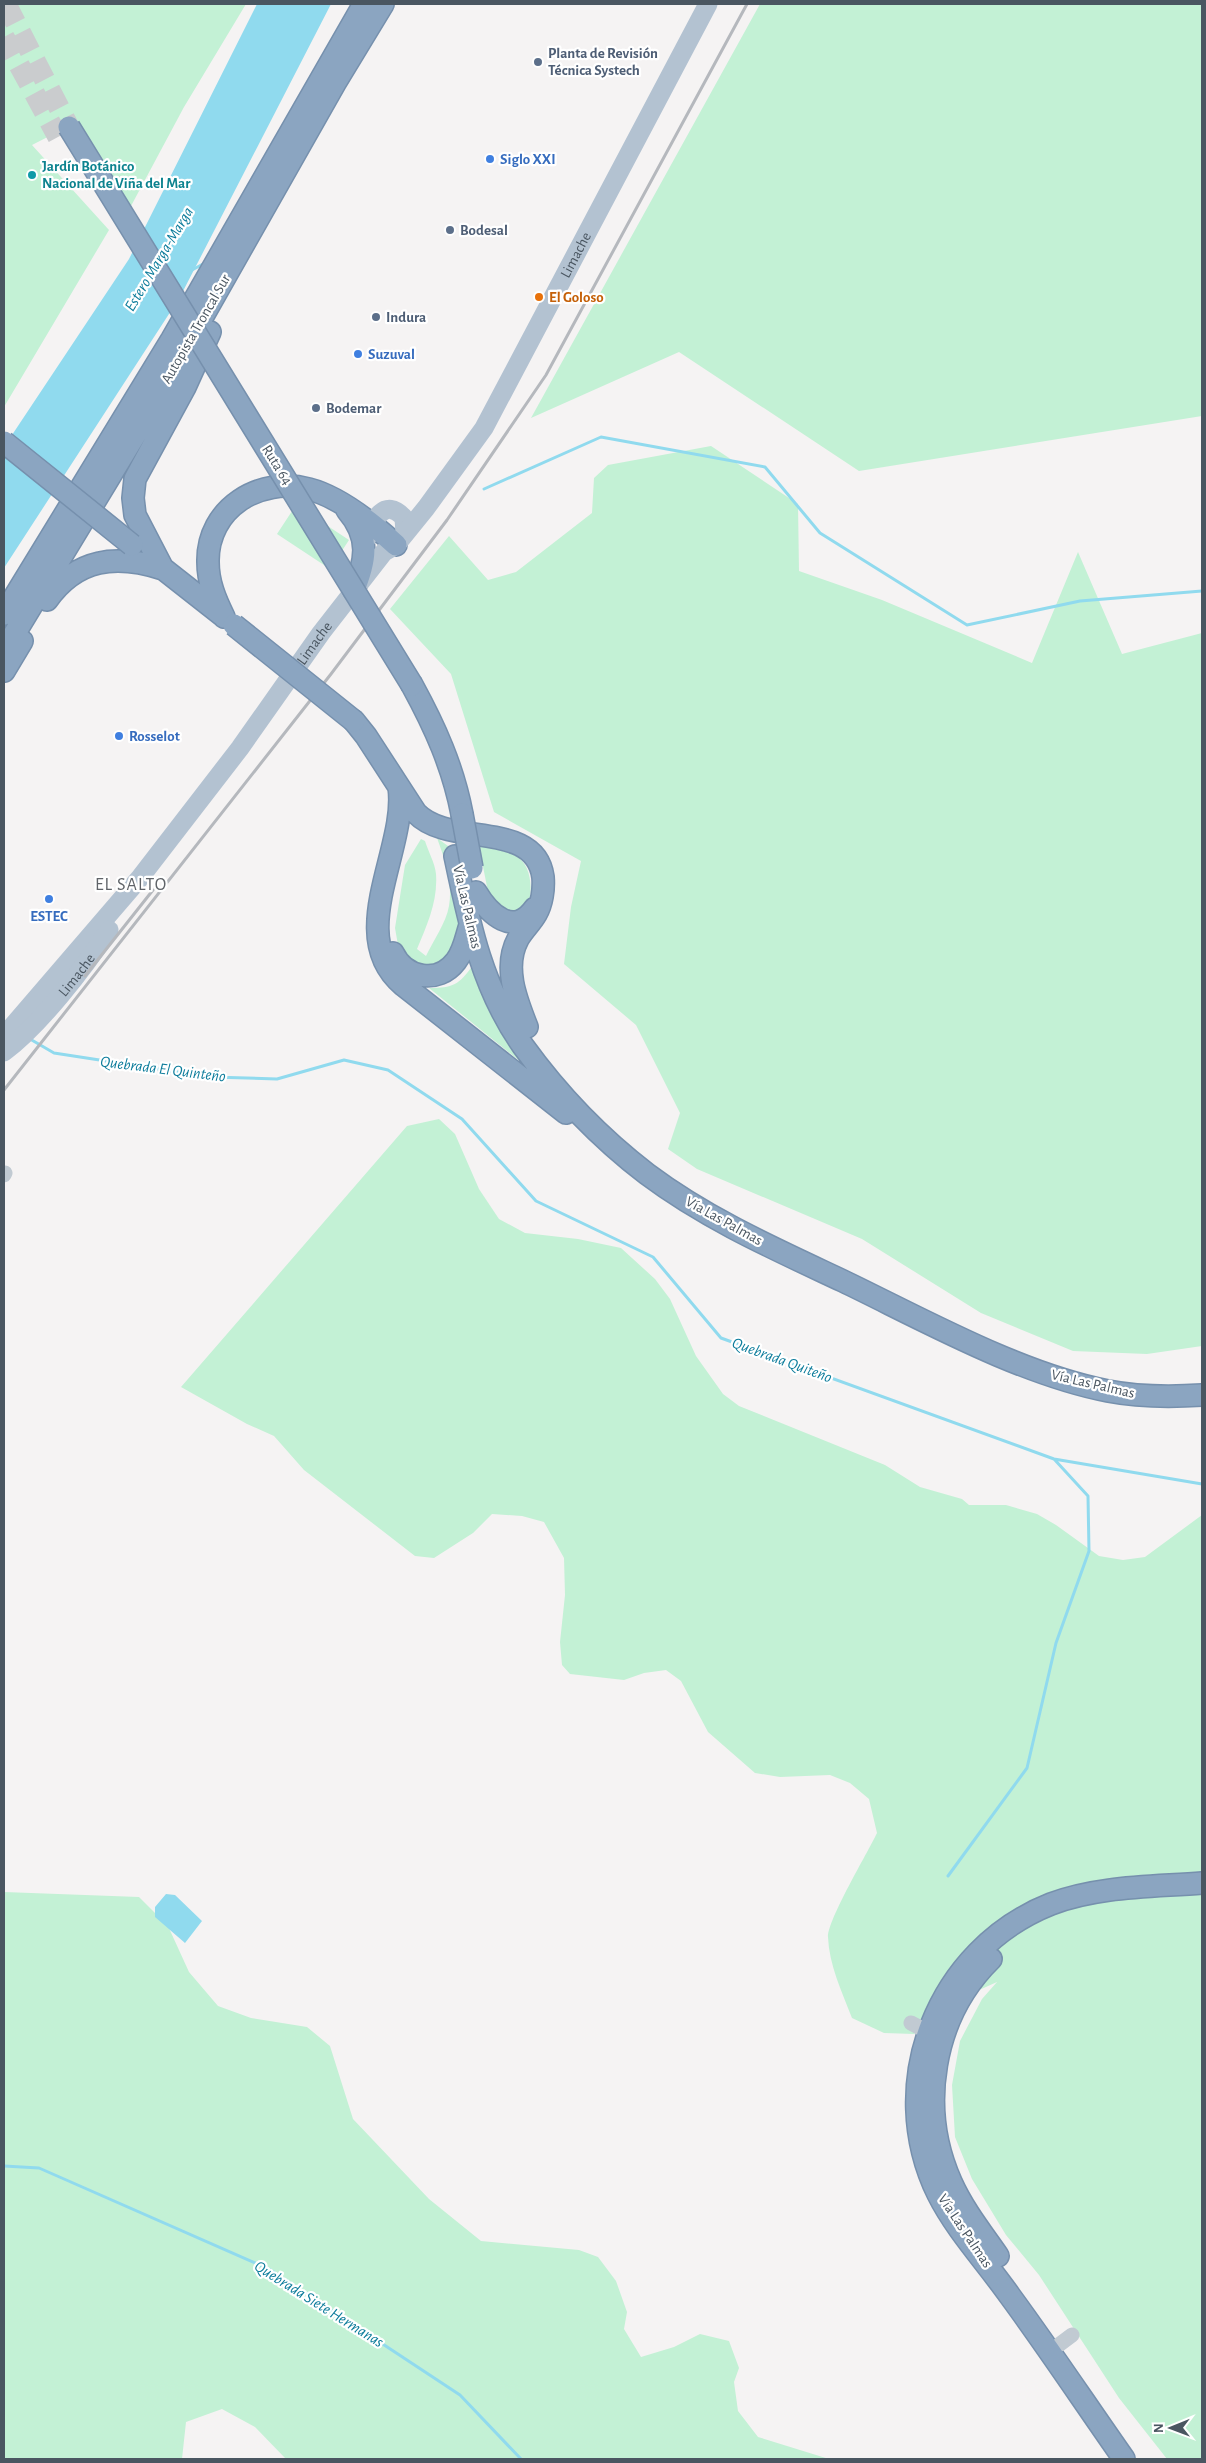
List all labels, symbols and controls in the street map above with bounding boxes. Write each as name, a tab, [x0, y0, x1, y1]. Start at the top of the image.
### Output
place label: Planta de Revisión Técnica Systech	[548, 46, 658, 78]
marker: Planta de Revisión Técnica Systech	[532, 56, 544, 68]
place label: Siglo XXI	[500, 152, 556, 167]
marker: Siglo XXI	[484, 153, 496, 165]
place label: Jardín Botánico Nacional de Viña del Mar	[42, 159, 191, 191]
marker: Jardín Botánico Nacional de Viña del Mar	[26, 169, 38, 181]
water label: Estero Marga-Marga	[122, 204, 196, 314]
place label: Bodesal	[460, 223, 508, 238]
marker: Bodesal	[444, 224, 456, 236]
street label: Limache	[557, 229, 594, 280]
street label: Autopista Troncal Sur	[159, 272, 233, 386]
place label: El Goloso	[549, 290, 604, 305]
marker: El Goloso	[533, 291, 545, 303]
place label: Indura	[386, 310, 426, 325]
marker: Indura	[370, 311, 382, 323]
place label: Suzuval	[368, 347, 415, 362]
marker: Suzuval	[352, 348, 364, 360]
place label: Bodemar	[326, 401, 382, 416]
marker: Bodemar	[310, 402, 322, 414]
street label: Ruta 64	[259, 442, 295, 488]
street label: Limache	[294, 618, 335, 667]
place label: Rosselot	[129, 729, 180, 744]
marker: Rosselot	[113, 730, 125, 742]
street label: Vía Las Palmas	[450, 864, 484, 950]
district label: EL SALTO	[95, 876, 167, 894]
marker: ESTEC	[43, 893, 55, 905]
place label: ESTEC	[30, 909, 68, 924]
street label: Limache	[55, 951, 98, 999]
water label: Quebrada El Quinteño	[99, 1053, 227, 1086]
street label: Vía Las Palmas	[683, 1194, 765, 1248]
water label: Quebrada Quiteño	[730, 1335, 834, 1387]
street label: Vía Las Palmas	[1050, 1367, 1136, 1401]
street label: Vía Las Palmas	[935, 2191, 995, 2271]
water label: Quebrada Siete Hermanas	[251, 2258, 386, 2351]
north arrow	[1146, 2403, 1196, 2453]
text: N	[1152, 2423, 1166, 2433]

